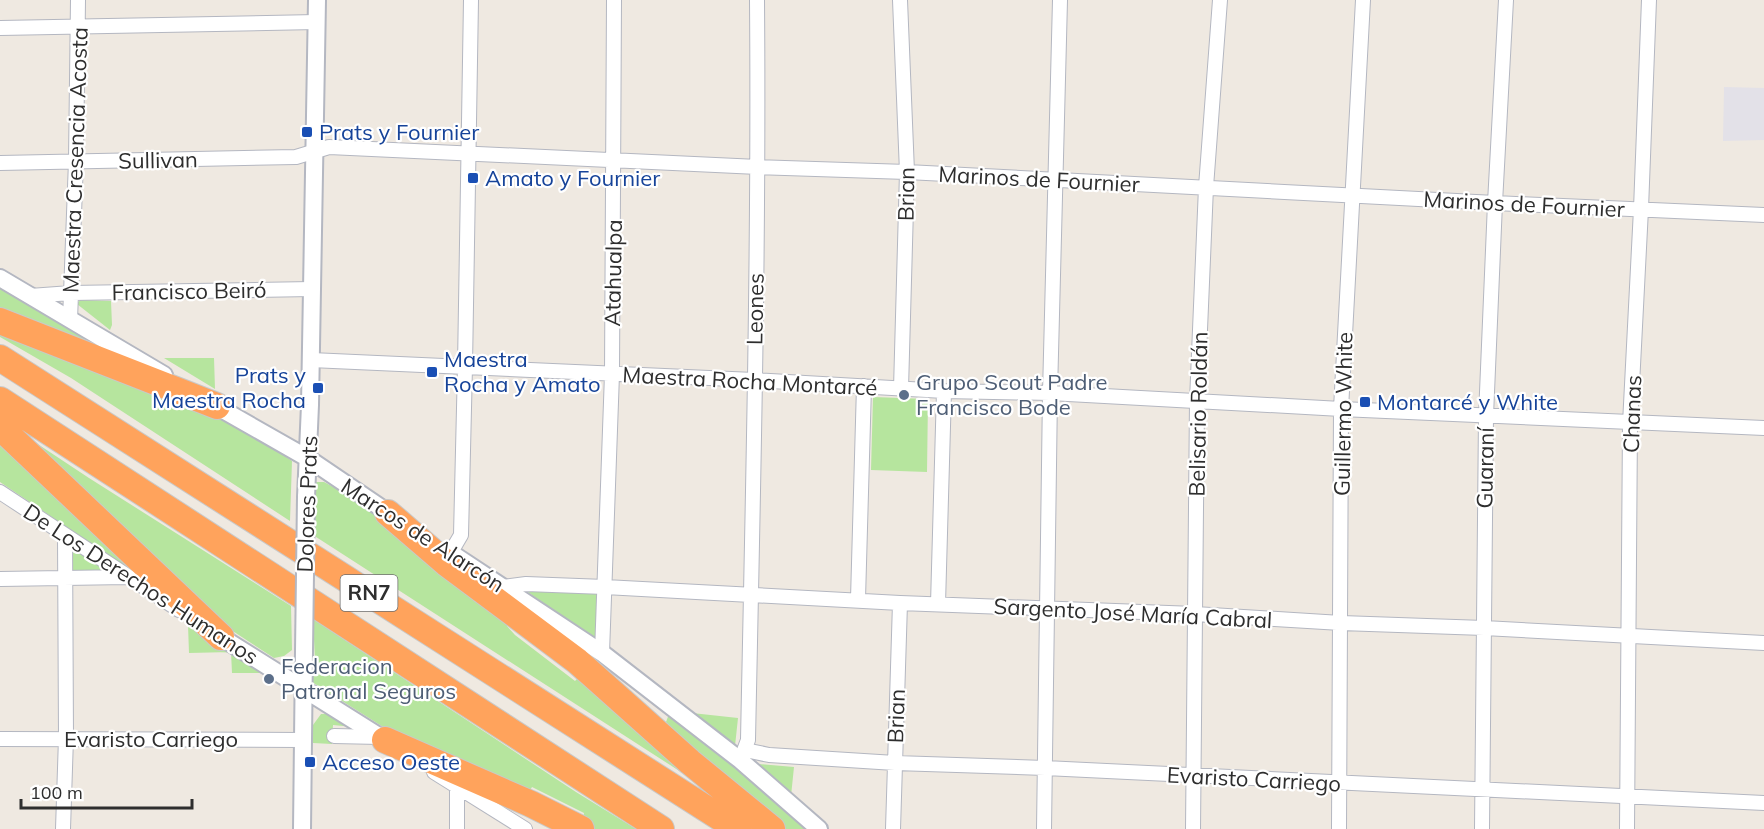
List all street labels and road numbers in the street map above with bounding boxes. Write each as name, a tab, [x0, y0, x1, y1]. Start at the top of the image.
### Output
street label: Maestra Cresencia Acosta	[56, 27, 94, 293]
street label: Sullivan	[118, 145, 198, 175]
street label: Marinos de Fournier	[938, 160, 1140, 198]
street label: Brian	[892, 167, 920, 221]
street label: Marinos de Fournier	[1423, 185, 1625, 223]
street label: Atahualpa	[598, 219, 628, 327]
street label: Leones	[740, 273, 770, 345]
street label: Francisco Beiró	[111, 276, 267, 306]
street label: Belisario Roldán	[1183, 331, 1213, 497]
street label: Guillermo White	[1328, 332, 1358, 496]
street label: Maestra Rocha Montarcé	[622, 360, 878, 402]
street label: Chanas	[1617, 374, 1647, 454]
street label: Guaraní	[1470, 425, 1500, 509]
street label: Dolores Prats	[291, 435, 323, 573]
street label: Marcos de Alarcón	[336, 472, 510, 598]
street label: De Los Derechos Humanos	[18, 497, 264, 671]
road number: RN7	[340, 575, 398, 611]
street label: Sargento José María Cabral	[993, 592, 1273, 634]
street label: Brian	[881, 688, 911, 744]
street label: Evaristo Carriego	[64, 725, 238, 753]
street label: Evaristo Carriego	[1166, 760, 1342, 798]

